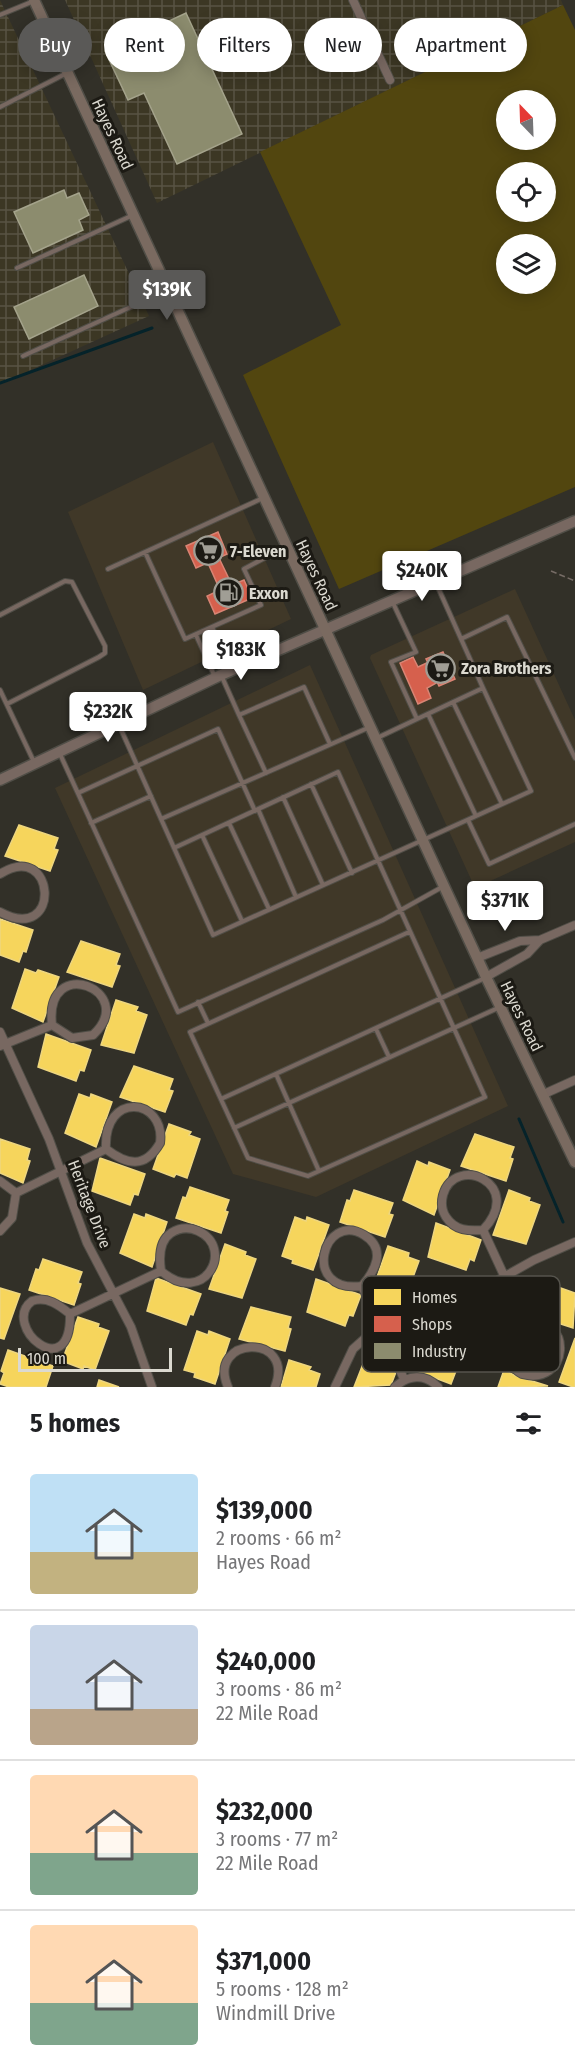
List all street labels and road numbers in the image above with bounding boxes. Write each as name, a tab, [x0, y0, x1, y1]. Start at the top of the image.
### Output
street label: Hayes Road	[88, 96, 137, 173]
street label: Hayes Road	[292, 537, 341, 614]
street label: Hayes Road	[496, 978, 547, 1055]
street label: Heritage Drive	[64, 1157, 115, 1251]

